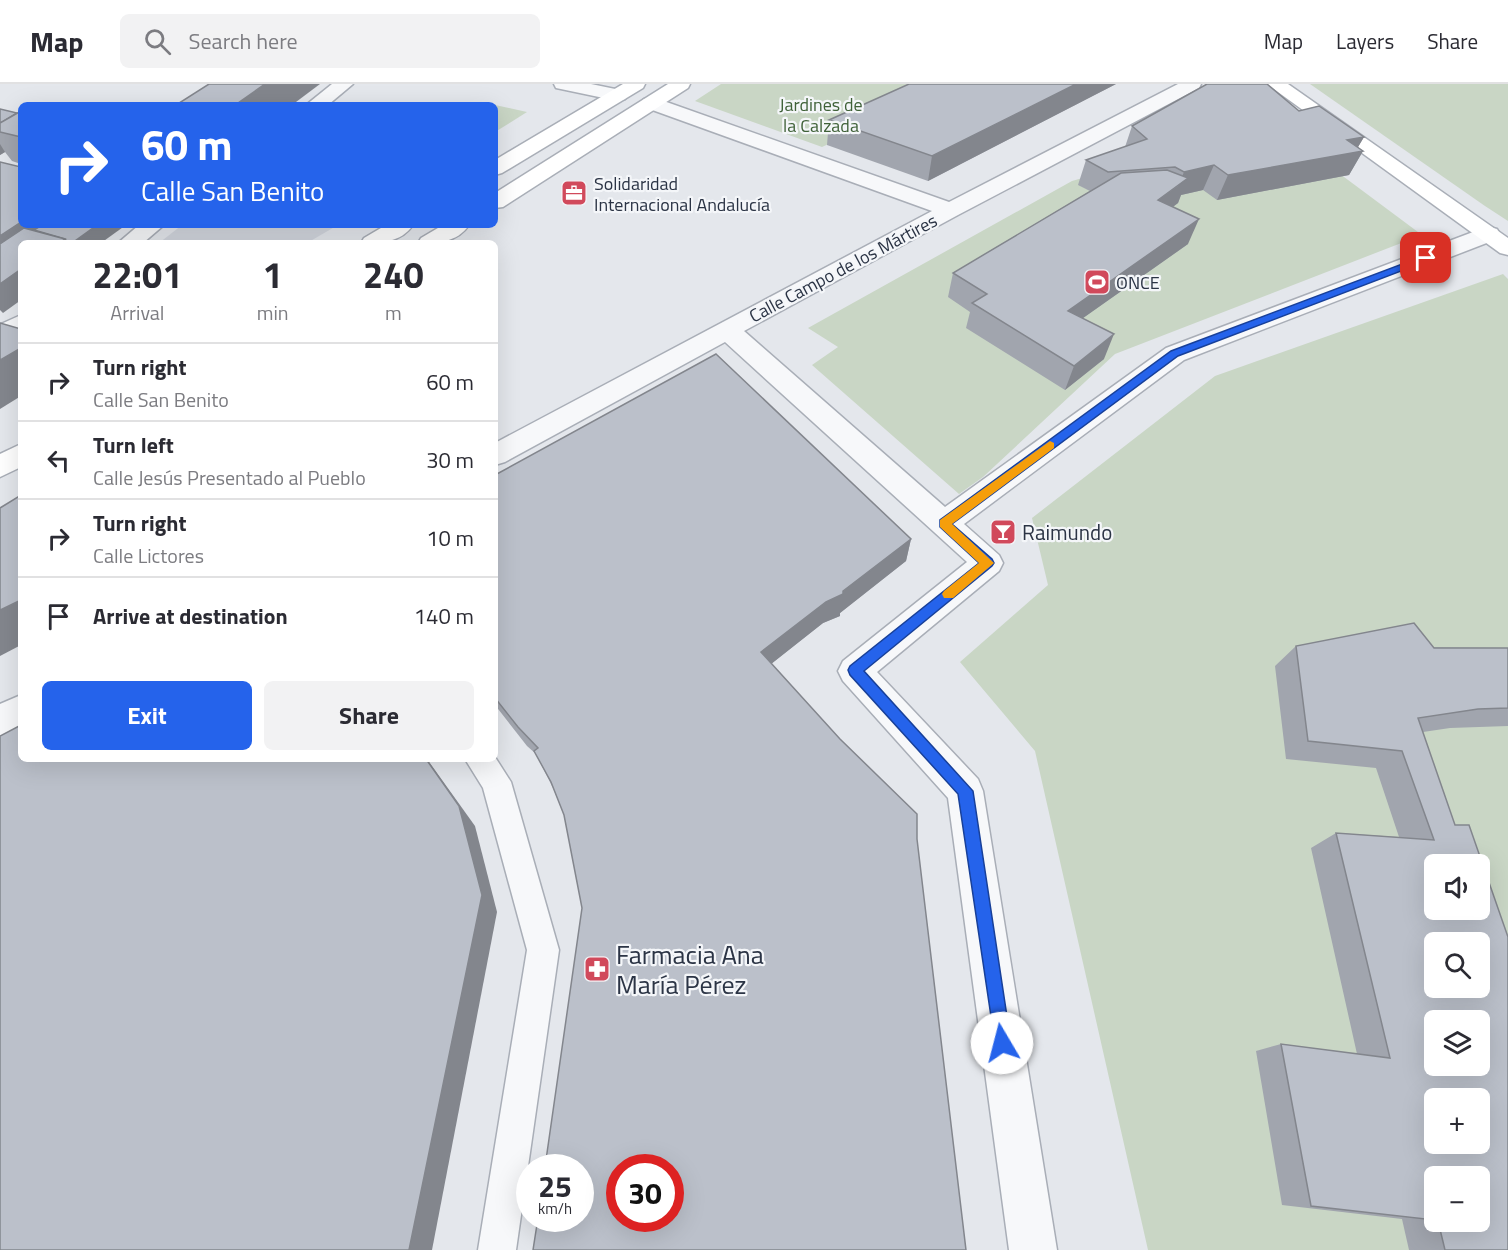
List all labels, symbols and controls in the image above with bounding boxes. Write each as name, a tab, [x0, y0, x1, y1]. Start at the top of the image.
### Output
search box	[120, 14, 540, 68]
text: Map	[30, 20, 84, 63]
text: Search here	[189, 24, 298, 58]
icon: search	[141, 25, 174, 58]
text: Map	[1264, 25, 1303, 57]
text: Layers	[1336, 25, 1394, 57]
text: Share	[1427, 25, 1478, 57]
park label: Jardines de la Calzada	[779, 91, 863, 139]
text: 60 m	[141, 112, 233, 176]
icon: right	[42, 126, 120, 204]
text: Calle San Benito	[141, 170, 324, 211]
place label: Solidaridad Internacional Andalucía	[594, 170, 770, 218]
office icon: Solidaridad Internacional Andalucía	[559, 178, 589, 208]
street label: Calle Campo de los Mártires	[744, 207, 942, 329]
pin	[1400, 232, 1451, 283]
icon: arrive	[1409, 241, 1442, 274]
text: 22:01	[92, 247, 182, 302]
text: 1	[263, 247, 283, 302]
text: 240	[363, 247, 424, 302]
sports icon: ONCE	[1082, 267, 1112, 297]
place label: ONCE	[1116, 269, 1160, 296]
text: Arrival	[110, 297, 165, 328]
text: min	[257, 297, 289, 328]
text: m	[385, 297, 402, 328]
text: Turn right	[93, 350, 187, 384]
text: 60 m	[426, 365, 474, 399]
icon: right	[42, 366, 75, 399]
text: Calle San Benito	[93, 384, 229, 415]
text: Turn left	[93, 428, 174, 462]
text: 30 m	[426, 443, 474, 477]
icon: left	[42, 444, 75, 477]
text: Calle Jesús Presentado al Pueblo	[93, 462, 366, 493]
text: Turn right	[93, 506, 187, 540]
place label: Raimundo	[1022, 516, 1112, 548]
bar icon: Raimundo	[988, 517, 1018, 547]
text: 10 m	[426, 521, 474, 555]
icon: right	[42, 522, 75, 555]
text: Calle Lictores	[93, 540, 204, 571]
text: Arrive at destination	[93, 599, 288, 633]
text: 140 m	[414, 599, 474, 633]
icon: arrive	[42, 600, 75, 633]
button: Exit	[42, 681, 252, 750]
button: Share	[264, 681, 474, 750]
map controls	[1424, 854, 1490, 1232]
button: sound	[1424, 854, 1490, 920]
button: search	[1424, 932, 1490, 998]
place label: Farmacia Ana María Pérez	[616, 935, 764, 1004]
pharmacy icon: Farmacia Ana María Pérez	[582, 954, 612, 984]
button: layers	[1424, 1010, 1490, 1076]
position arrow	[970, 1011, 1034, 1075]
button: +	[1424, 1088, 1490, 1154]
speed limit sign: 30	[606, 1154, 684, 1232]
text: 25	[538, 1163, 572, 1209]
button: −	[1424, 1166, 1490, 1232]
text: km/h	[538, 1197, 572, 1220]

